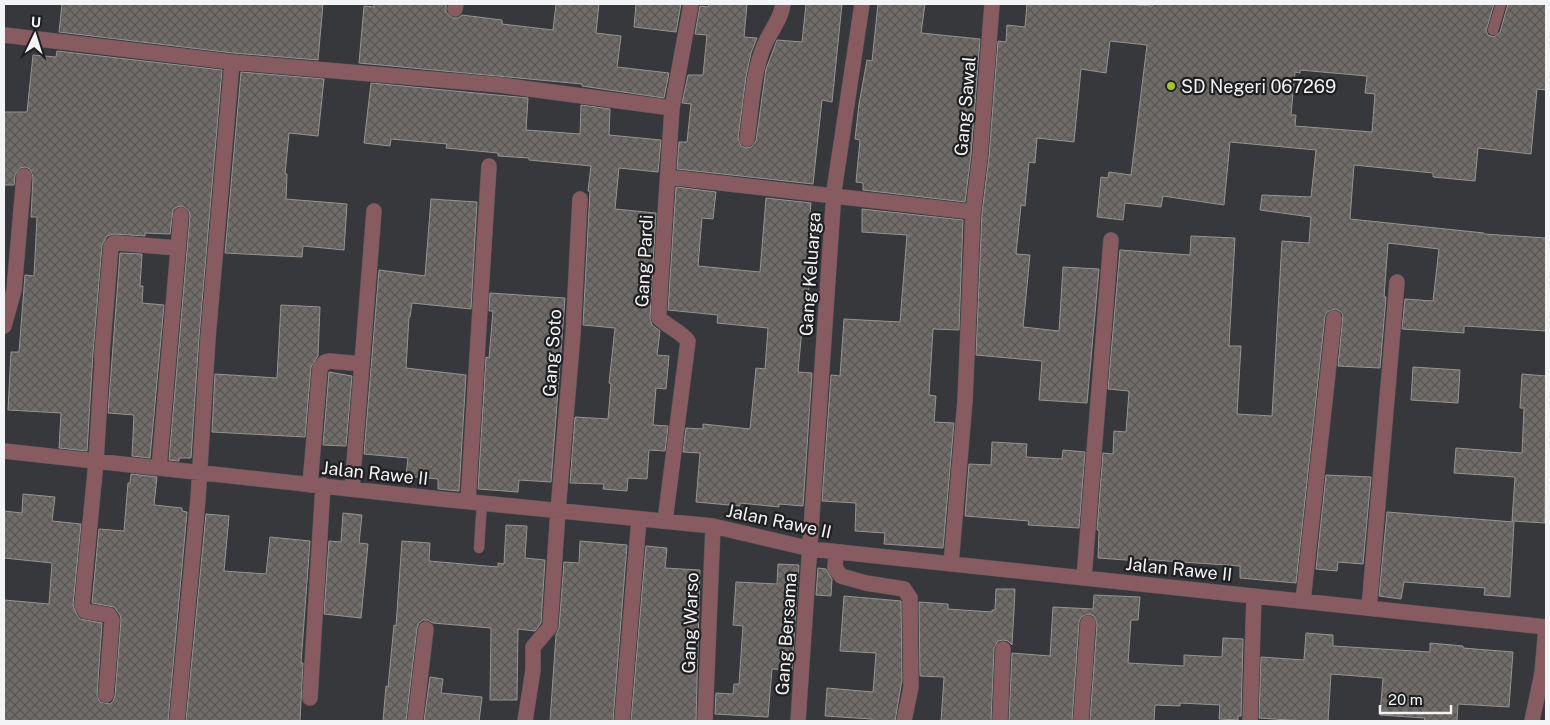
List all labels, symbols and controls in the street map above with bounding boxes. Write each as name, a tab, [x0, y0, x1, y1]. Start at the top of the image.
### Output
north arrow	[10, 10, 60, 60]
text: U	[30, 14, 42, 30]
street label: Gang Sawal	[950, 55, 980, 157]
place label: SD Negeri 067269	[1181, 76, 1336, 97]
marker: SD Negeri 067269	[1165, 80, 1177, 92]
street label: Gang Keluarga	[795, 211, 825, 337]
street label: Gang Pardi	[631, 214, 657, 308]
street label: Gang Soto	[538, 308, 566, 398]
street label: Jalan Rawe II	[321, 457, 429, 489]
street label: Jalan Rawe II	[724, 500, 834, 542]
street label: Jalan Rawe II	[1125, 553, 1233, 585]
street label: Gang Warso	[678, 572, 702, 674]
street label: Gang Bersama	[771, 572, 801, 696]
scale bar	[1380, 682, 1451, 714]
text: 20 m	[1388, 691, 1423, 708]

